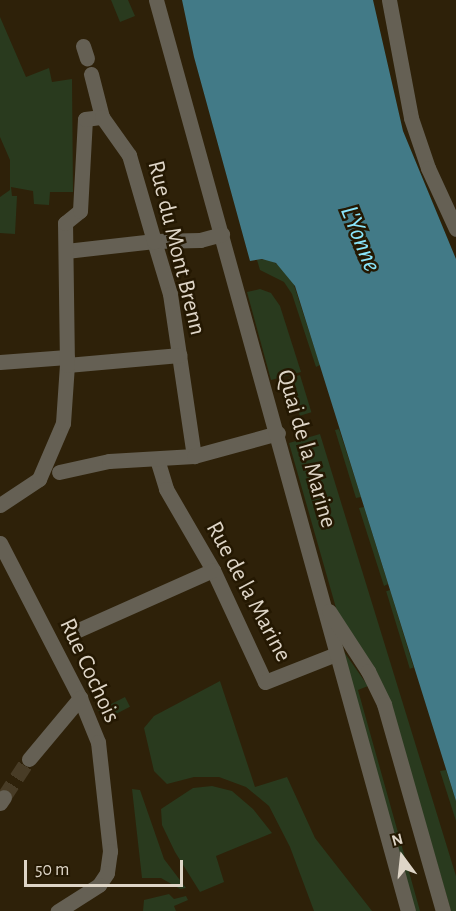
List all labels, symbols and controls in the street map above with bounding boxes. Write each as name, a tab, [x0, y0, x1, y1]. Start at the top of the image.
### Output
street label: Rue du Mont Brenn	[140, 158, 212, 338]
water label: L'Yonne	[333, 201, 387, 277]
street label: Quai de la Marine	[270, 366, 342, 532]
street label: Rue de la Marine	[199, 517, 297, 667]
street label: Rue Cochois	[52, 614, 126, 728]
north arrow	[372, 827, 432, 887]
text: N	[390, 830, 405, 849]
scale bar	[27, 848, 186, 886]
text: 50 m	[35, 861, 69, 879]

